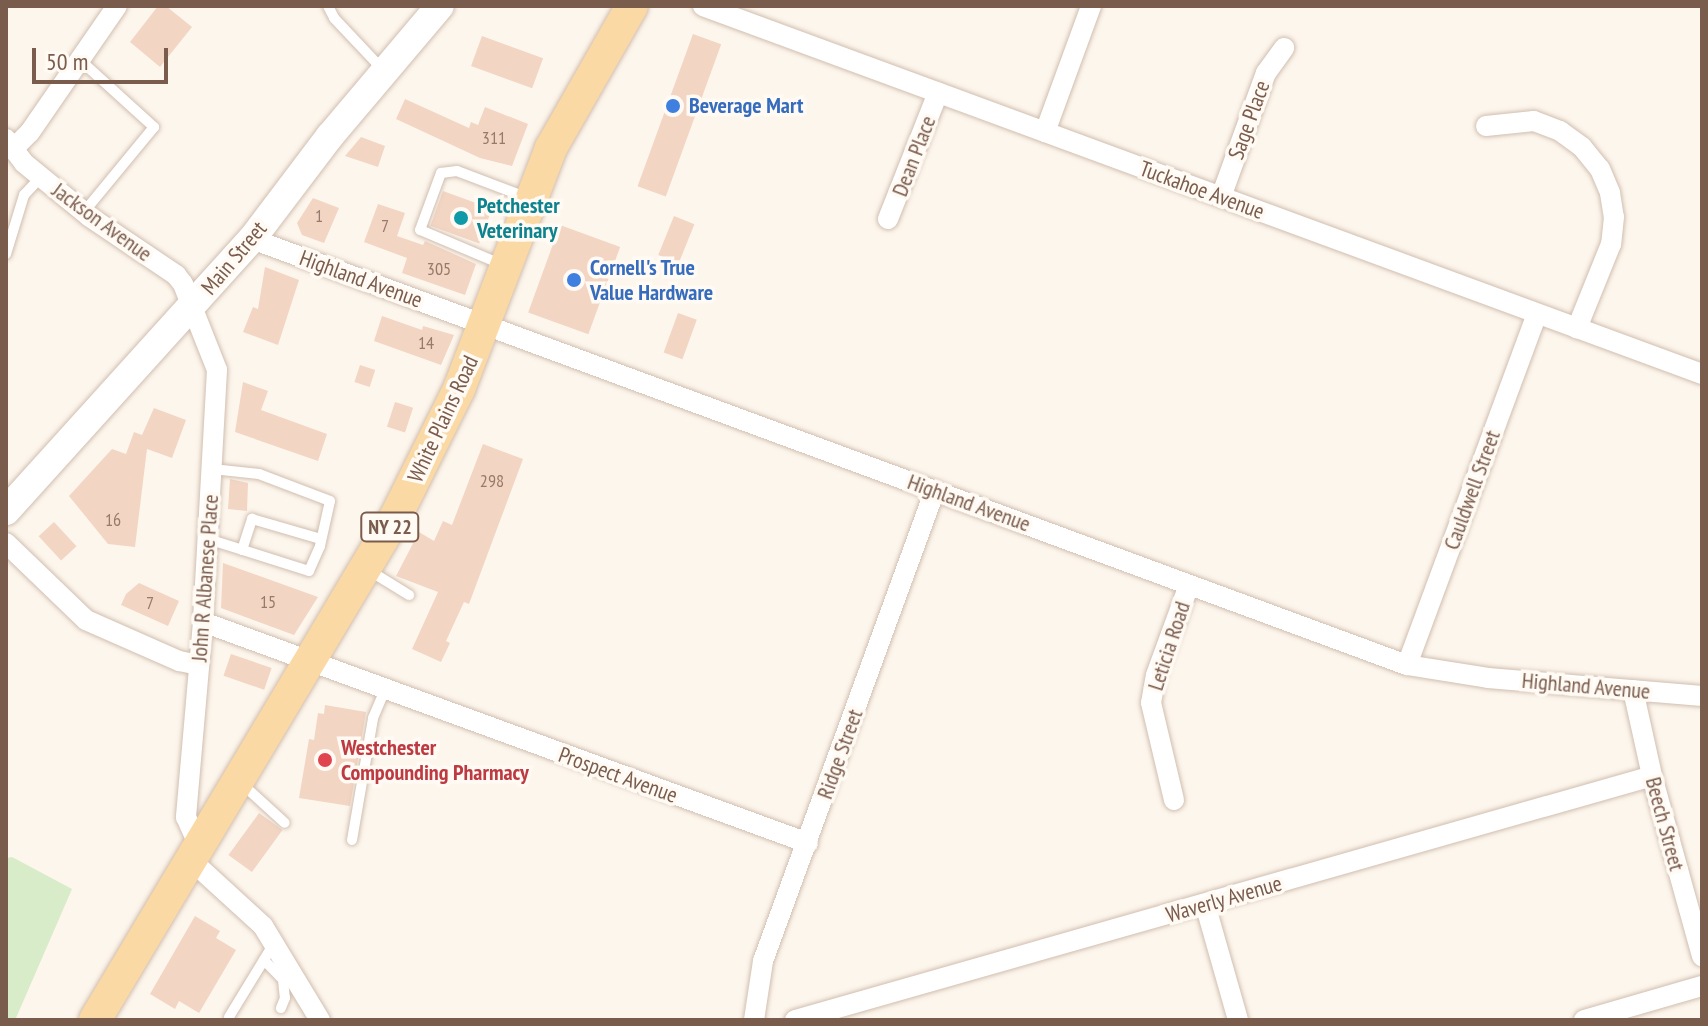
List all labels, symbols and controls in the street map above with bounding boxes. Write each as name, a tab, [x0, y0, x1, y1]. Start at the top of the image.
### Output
scale bar	[36, 32, 172, 82]
text: 50 m	[46, 46, 88, 77]
street label: Sage Place	[1223, 77, 1275, 163]
place label: Beverage Mart	[689, 93, 803, 119]
marker: Beverage Mart	[664, 97, 682, 115]
street label: Dean Place	[887, 112, 941, 200]
house number: 311	[482, 127, 506, 149]
street label: Tuckahoe Avenue	[1136, 155, 1268, 225]
street label: Jackson Avenue	[47, 177, 157, 267]
place label: Petchester Veterinary	[477, 192, 560, 244]
house number: 1	[315, 205, 323, 227]
marker: Petchester Veterinary	[452, 209, 470, 227]
house number: 7	[381, 215, 389, 237]
street label: Main Street	[196, 216, 272, 300]
street label: Highland Avenue	[296, 245, 426, 313]
place label: Cornell's True Value Hardware	[590, 254, 713, 306]
house number: 305	[427, 258, 451, 280]
marker: Cornell's True Value Hardware	[565, 271, 583, 289]
house number: 14	[418, 332, 434, 354]
street label: White Plains Road	[402, 351, 484, 487]
street label: Cauldwell Street	[1438, 427, 1506, 553]
street label: Highland Avenue	[904, 469, 1034, 537]
house number: 298	[480, 470, 504, 492]
street label: John R Albanese Place	[186, 493, 224, 663]
house number: 16	[105, 509, 121, 531]
road number: NY 22	[360, 511, 420, 543]
house number: 15	[260, 591, 276, 613]
house number: 7	[146, 592, 154, 614]
street label: Leticia Road	[1142, 598, 1196, 694]
street label: Highland Avenue	[1521, 667, 1651, 705]
street label: Ridge Street	[812, 705, 868, 803]
place label: Westchester Compounding Pharmacy	[341, 734, 529, 786]
street label: Prospect Avenue	[555, 741, 681, 809]
marker: Westchester Compounding Pharmacy	[316, 751, 334, 769]
street label: Beech Street	[1640, 774, 1690, 874]
street label: Waverly Avenue	[1163, 870, 1285, 928]

